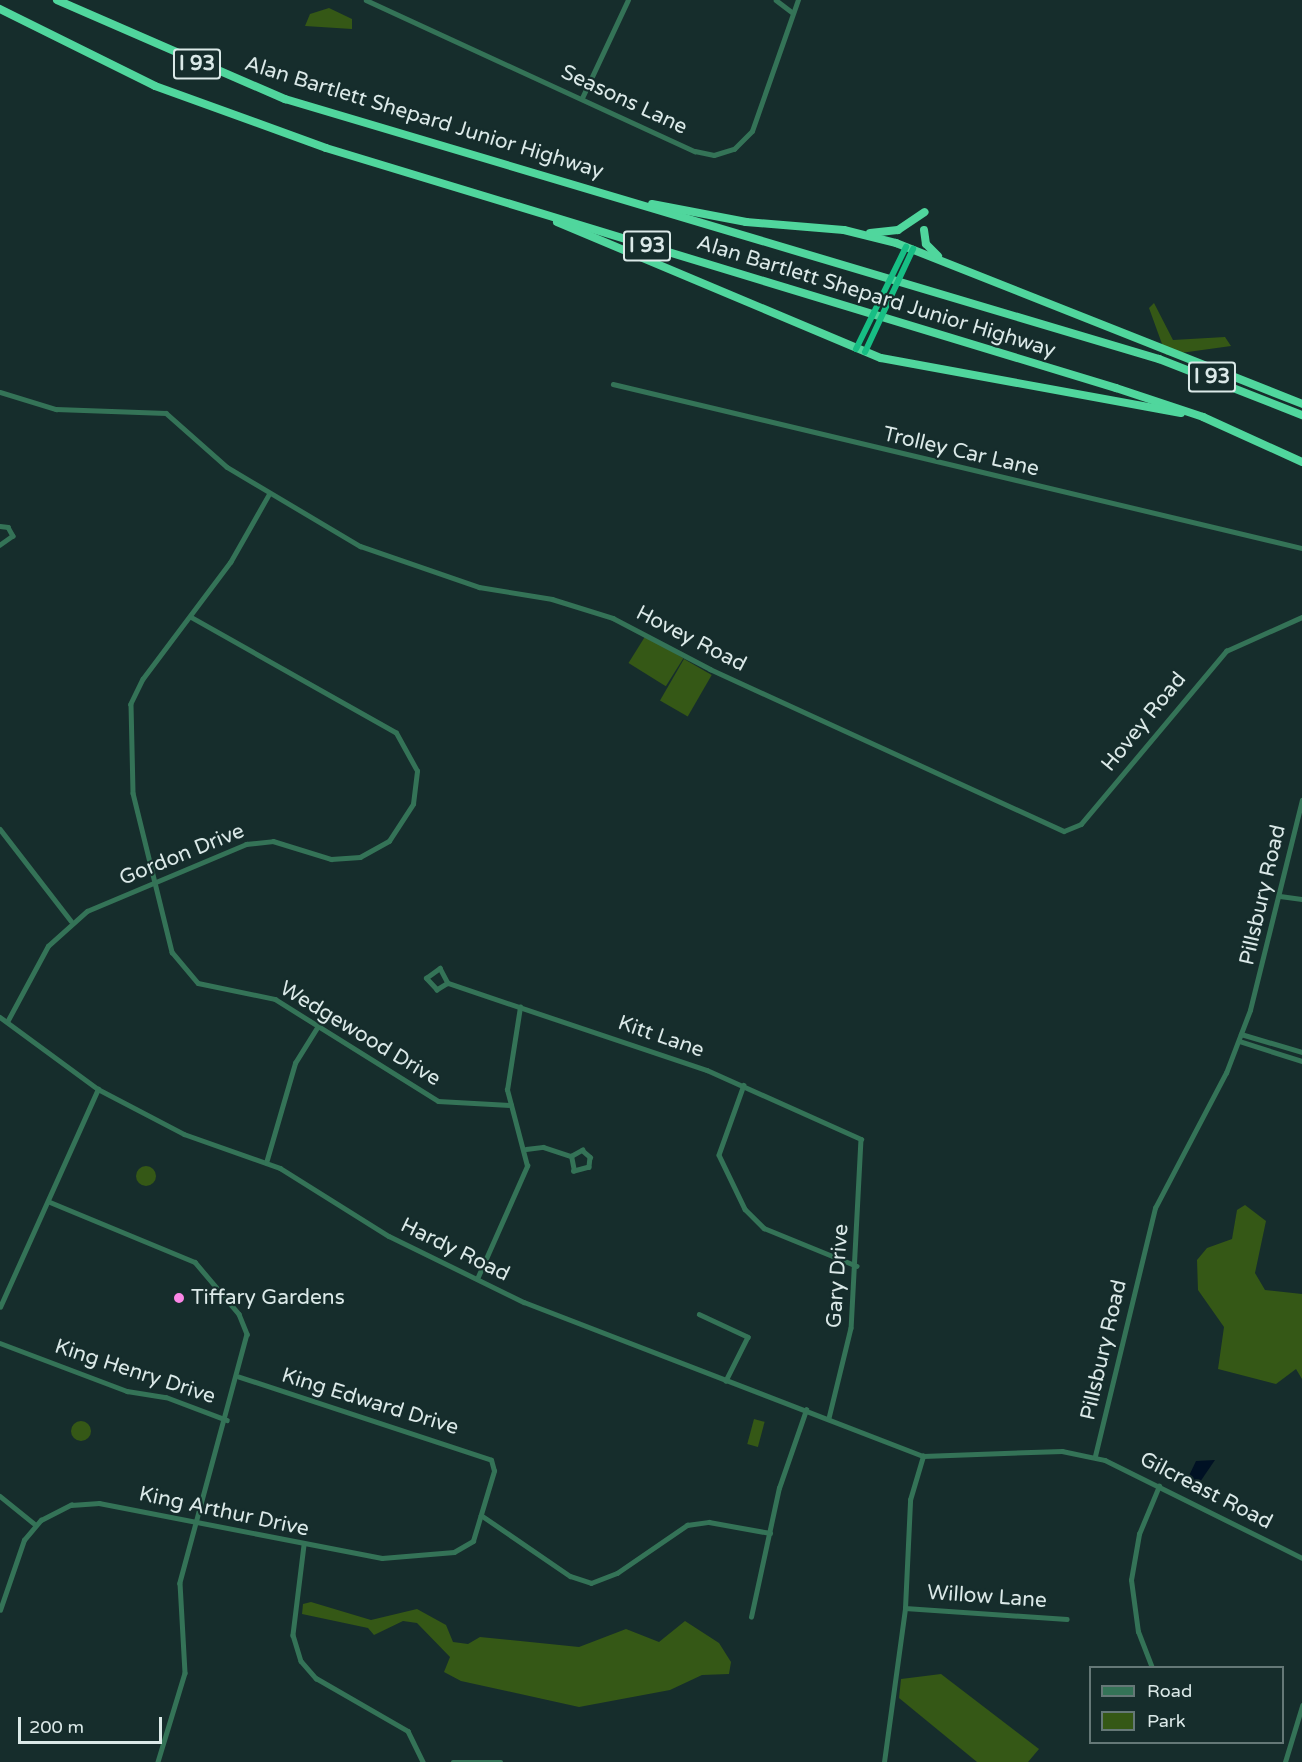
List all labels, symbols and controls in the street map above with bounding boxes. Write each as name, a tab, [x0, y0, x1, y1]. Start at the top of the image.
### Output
road number: I 93	[172, 47, 222, 81]
street label: Alan Bartlett Shepard Junior Highway	[242, 51, 606, 185]
street label: Seasons Lane	[557, 60, 691, 140]
road number: I 93	[622, 229, 672, 263]
street label: Alan Bartlett Shepard Junior Highway	[694, 230, 1058, 364]
road number: I 93	[1186, 360, 1238, 394]
street label: Trolley Car Lane	[880, 422, 1042, 482]
street label: Hovey Road	[632, 600, 750, 678]
street label: Hovey Road	[1096, 667, 1192, 777]
street label: Gordon Drive	[116, 819, 248, 891]
street label: Pillsbury Road	[1235, 822, 1291, 968]
street label: Wedgewood Drive	[275, 976, 445, 1092]
street label: Kitt Lane	[615, 1011, 707, 1063]
street label: Hardy Road	[396, 1213, 514, 1287]
street label: Gary Drive	[822, 1223, 854, 1329]
street label: Pillsbury Road	[1076, 1277, 1132, 1423]
place label: Tiffary Gardens	[191, 1285, 345, 1311]
marker: Tiffary Gardens	[172, 1291, 186, 1305]
street label: King Henry Drive	[51, 1334, 219, 1410]
street label: King Edward Drive	[279, 1363, 461, 1441]
street label: Gilcreast Road	[1136, 1447, 1276, 1535]
street label: King Arthur Drive	[137, 1482, 311, 1542]
street label: Willow Lane	[926, 1580, 1048, 1614]
legend	[1089, 1666, 1284, 1744]
text: Road	[1147, 1680, 1192, 1702]
scale bar	[21, 1705, 165, 1743]
text: Park	[1147, 1710, 1185, 1732]
text: 200 m	[29, 1716, 84, 1738]

